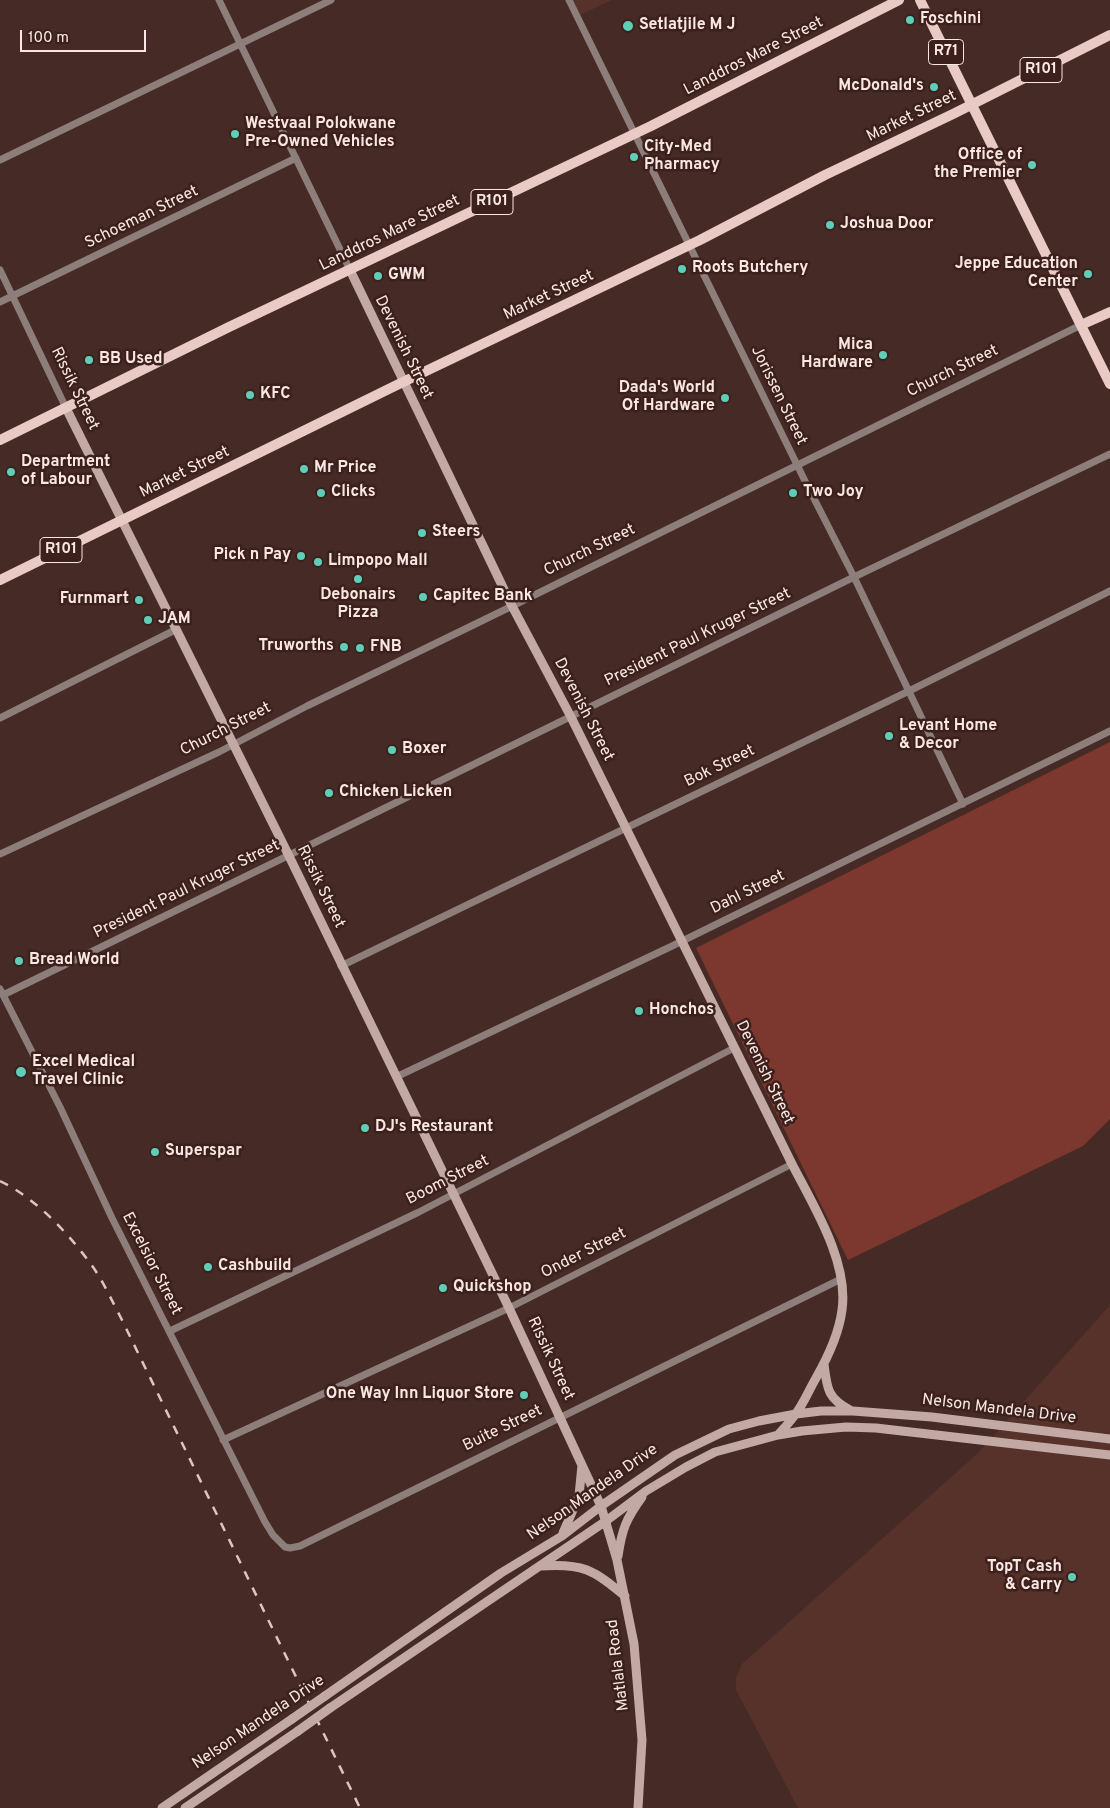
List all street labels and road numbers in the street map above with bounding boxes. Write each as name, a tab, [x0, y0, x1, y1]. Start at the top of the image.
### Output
street label: Landdros Mare Street	[681, 14, 827, 100]
road number: R71	[928, 40, 964, 64]
road number: R101	[1020, 58, 1062, 82]
street label: Market Street	[864, 87, 960, 147]
street label: Schoeman Street	[82, 182, 202, 254]
road number: R101	[471, 190, 513, 214]
street label: Landdros Mare Street	[317, 192, 463, 276]
street label: Market Street	[501, 267, 597, 325]
street label: Devenish Street	[370, 293, 436, 403]
street label: Church Street	[904, 342, 1002, 402]
street label: Jorissen Street	[746, 343, 810, 449]
street label: Rissik Street	[46, 344, 102, 434]
street label: Market Street	[137, 443, 233, 503]
street label: Church Street	[541, 521, 639, 581]
road number: R101	[40, 538, 82, 562]
street label: President Paul Kruger Street	[602, 585, 794, 691]
street label: Devenish Street	[549, 655, 617, 765]
street label: Church Street	[177, 699, 275, 761]
street label: Bok Street	[682, 742, 758, 792]
street label: President Paul Kruger Street	[91, 837, 283, 943]
street label: Rissik Street	[292, 842, 348, 932]
street label: Dahl Street	[708, 867, 788, 919]
street label: Devenish Street	[731, 1018, 797, 1128]
street label: Boom Street	[404, 1152, 492, 1210]
street label: Excelsior Street	[117, 1209, 185, 1319]
street label: Onder Street	[538, 1224, 630, 1284]
street label: Rissik Street	[522, 1314, 578, 1404]
street label: Nelson Mandela Drive	[921, 1391, 1077, 1429]
street label: Buite Street	[460, 1402, 546, 1456]
street label: Nelson Mandela Drive	[524, 1441, 662, 1545]
street label: Matlala Road	[604, 1618, 634, 1712]
street label: Nelson Mandela Drive	[189, 1672, 329, 1774]

